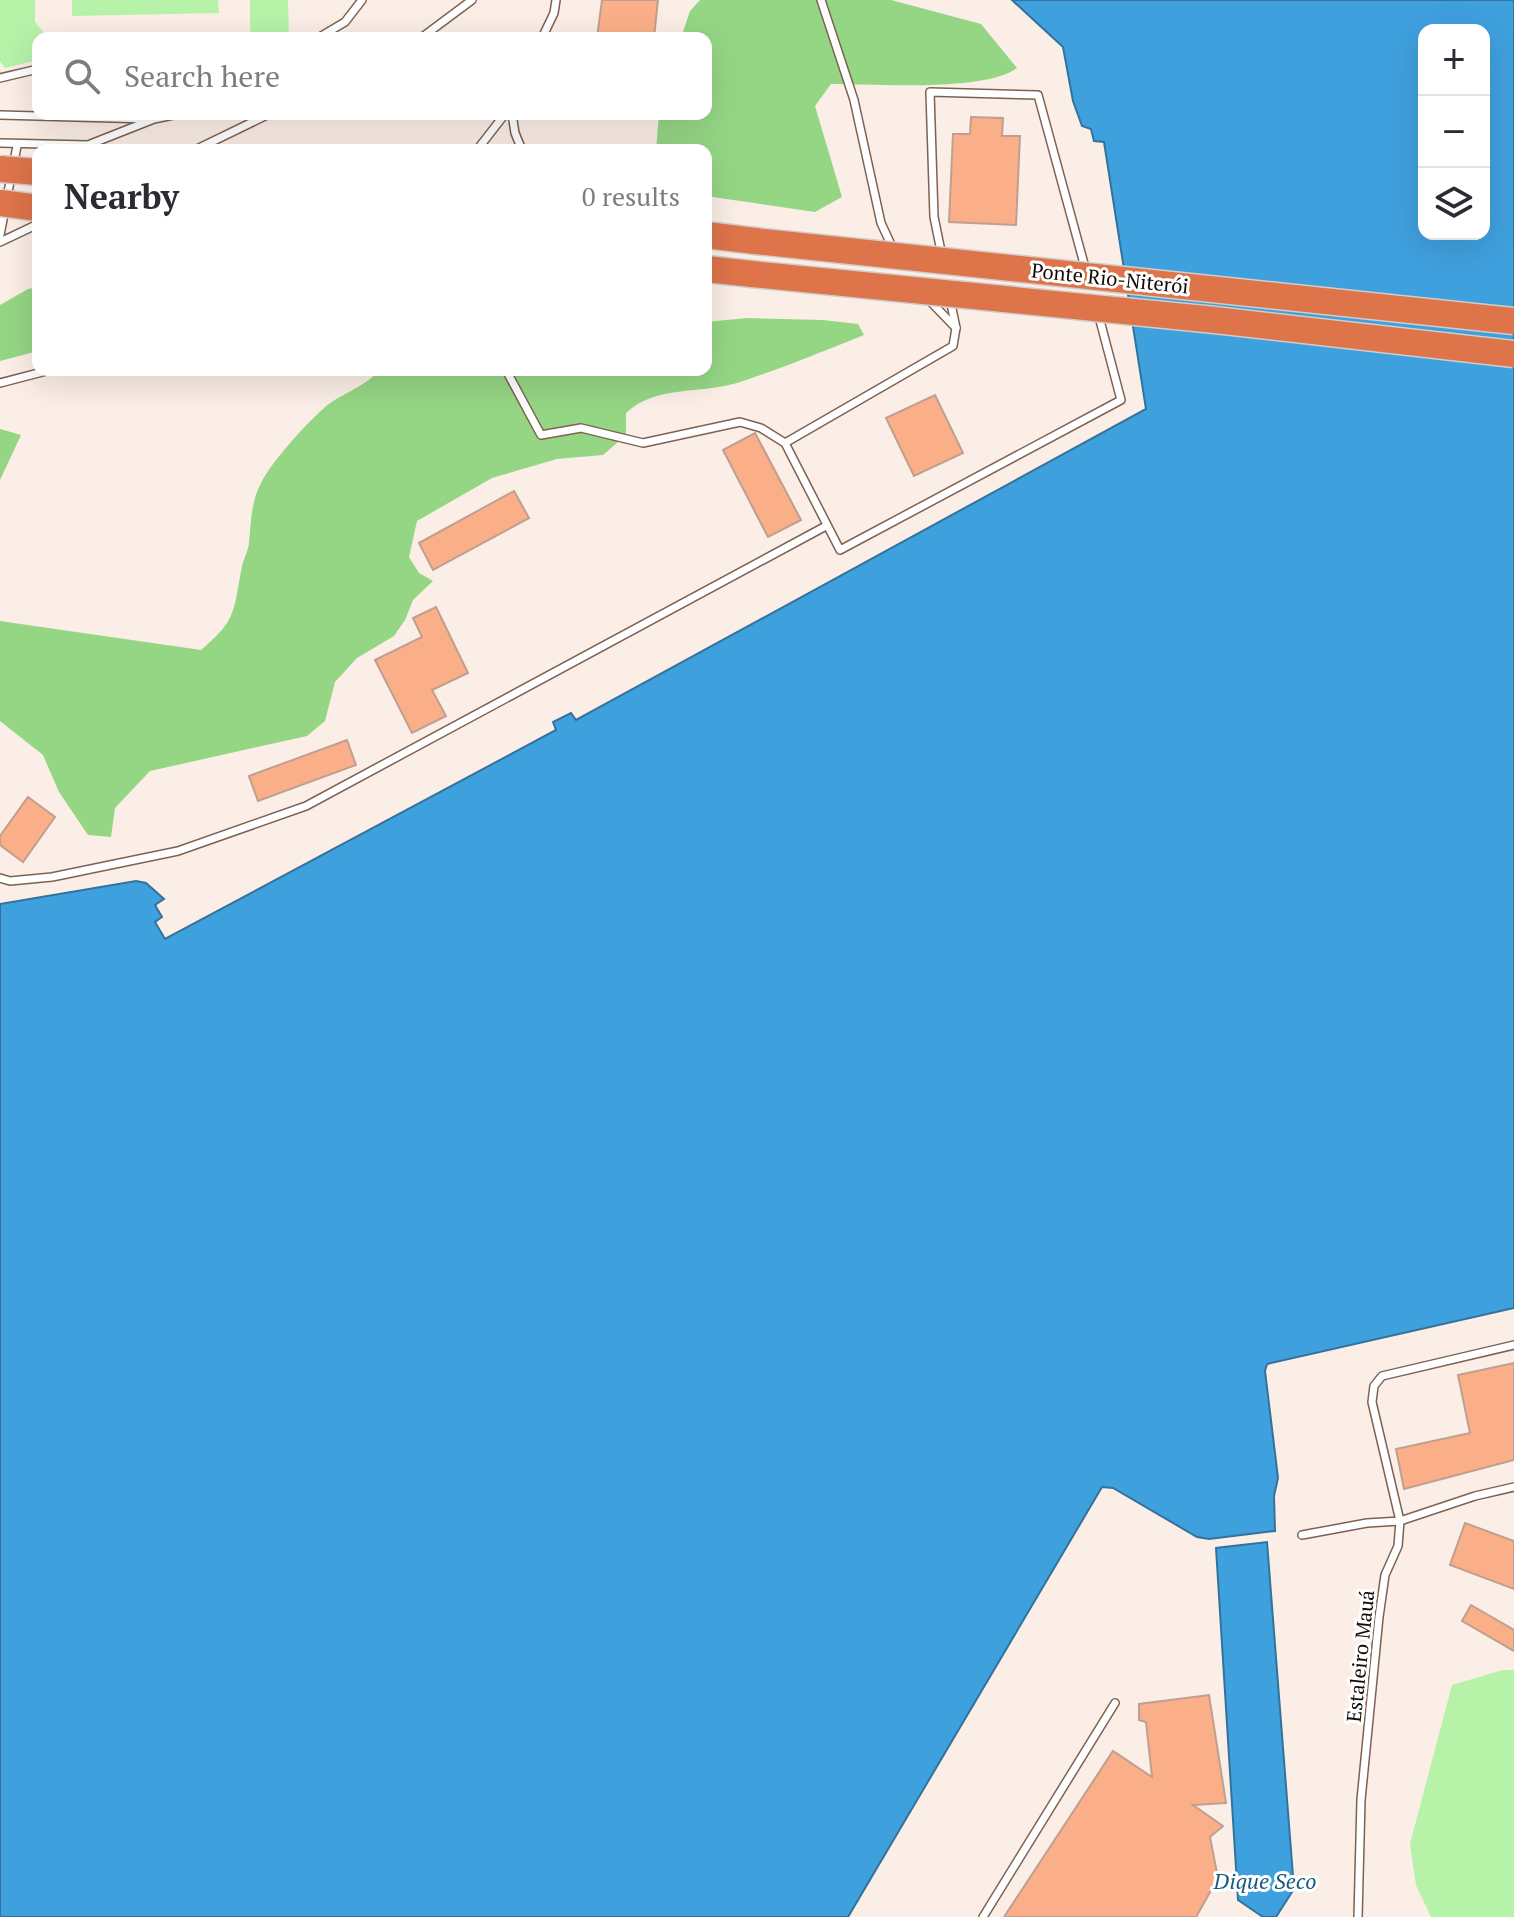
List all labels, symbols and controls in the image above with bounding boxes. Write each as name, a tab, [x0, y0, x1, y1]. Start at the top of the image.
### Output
map controls	[1418, 24, 1490, 240]
button: +	[1418, 24, 1490, 96]
search box	[32, 32, 712, 120]
icon: search	[60, 54, 104, 98]
text: Search here	[124, 56, 280, 96]
button: −	[1418, 96, 1490, 168]
button: layers	[1418, 168, 1490, 240]
text: Nearby	[64, 174, 179, 219]
text: 0 results	[582, 179, 680, 213]
street label: Ponte Rio-Niterói	[1030, 256, 1190, 300]
street label: Estaleiro Mauá	[1340, 1589, 1380, 1723]
water label: Dique Seco	[1213, 1866, 1316, 1895]

